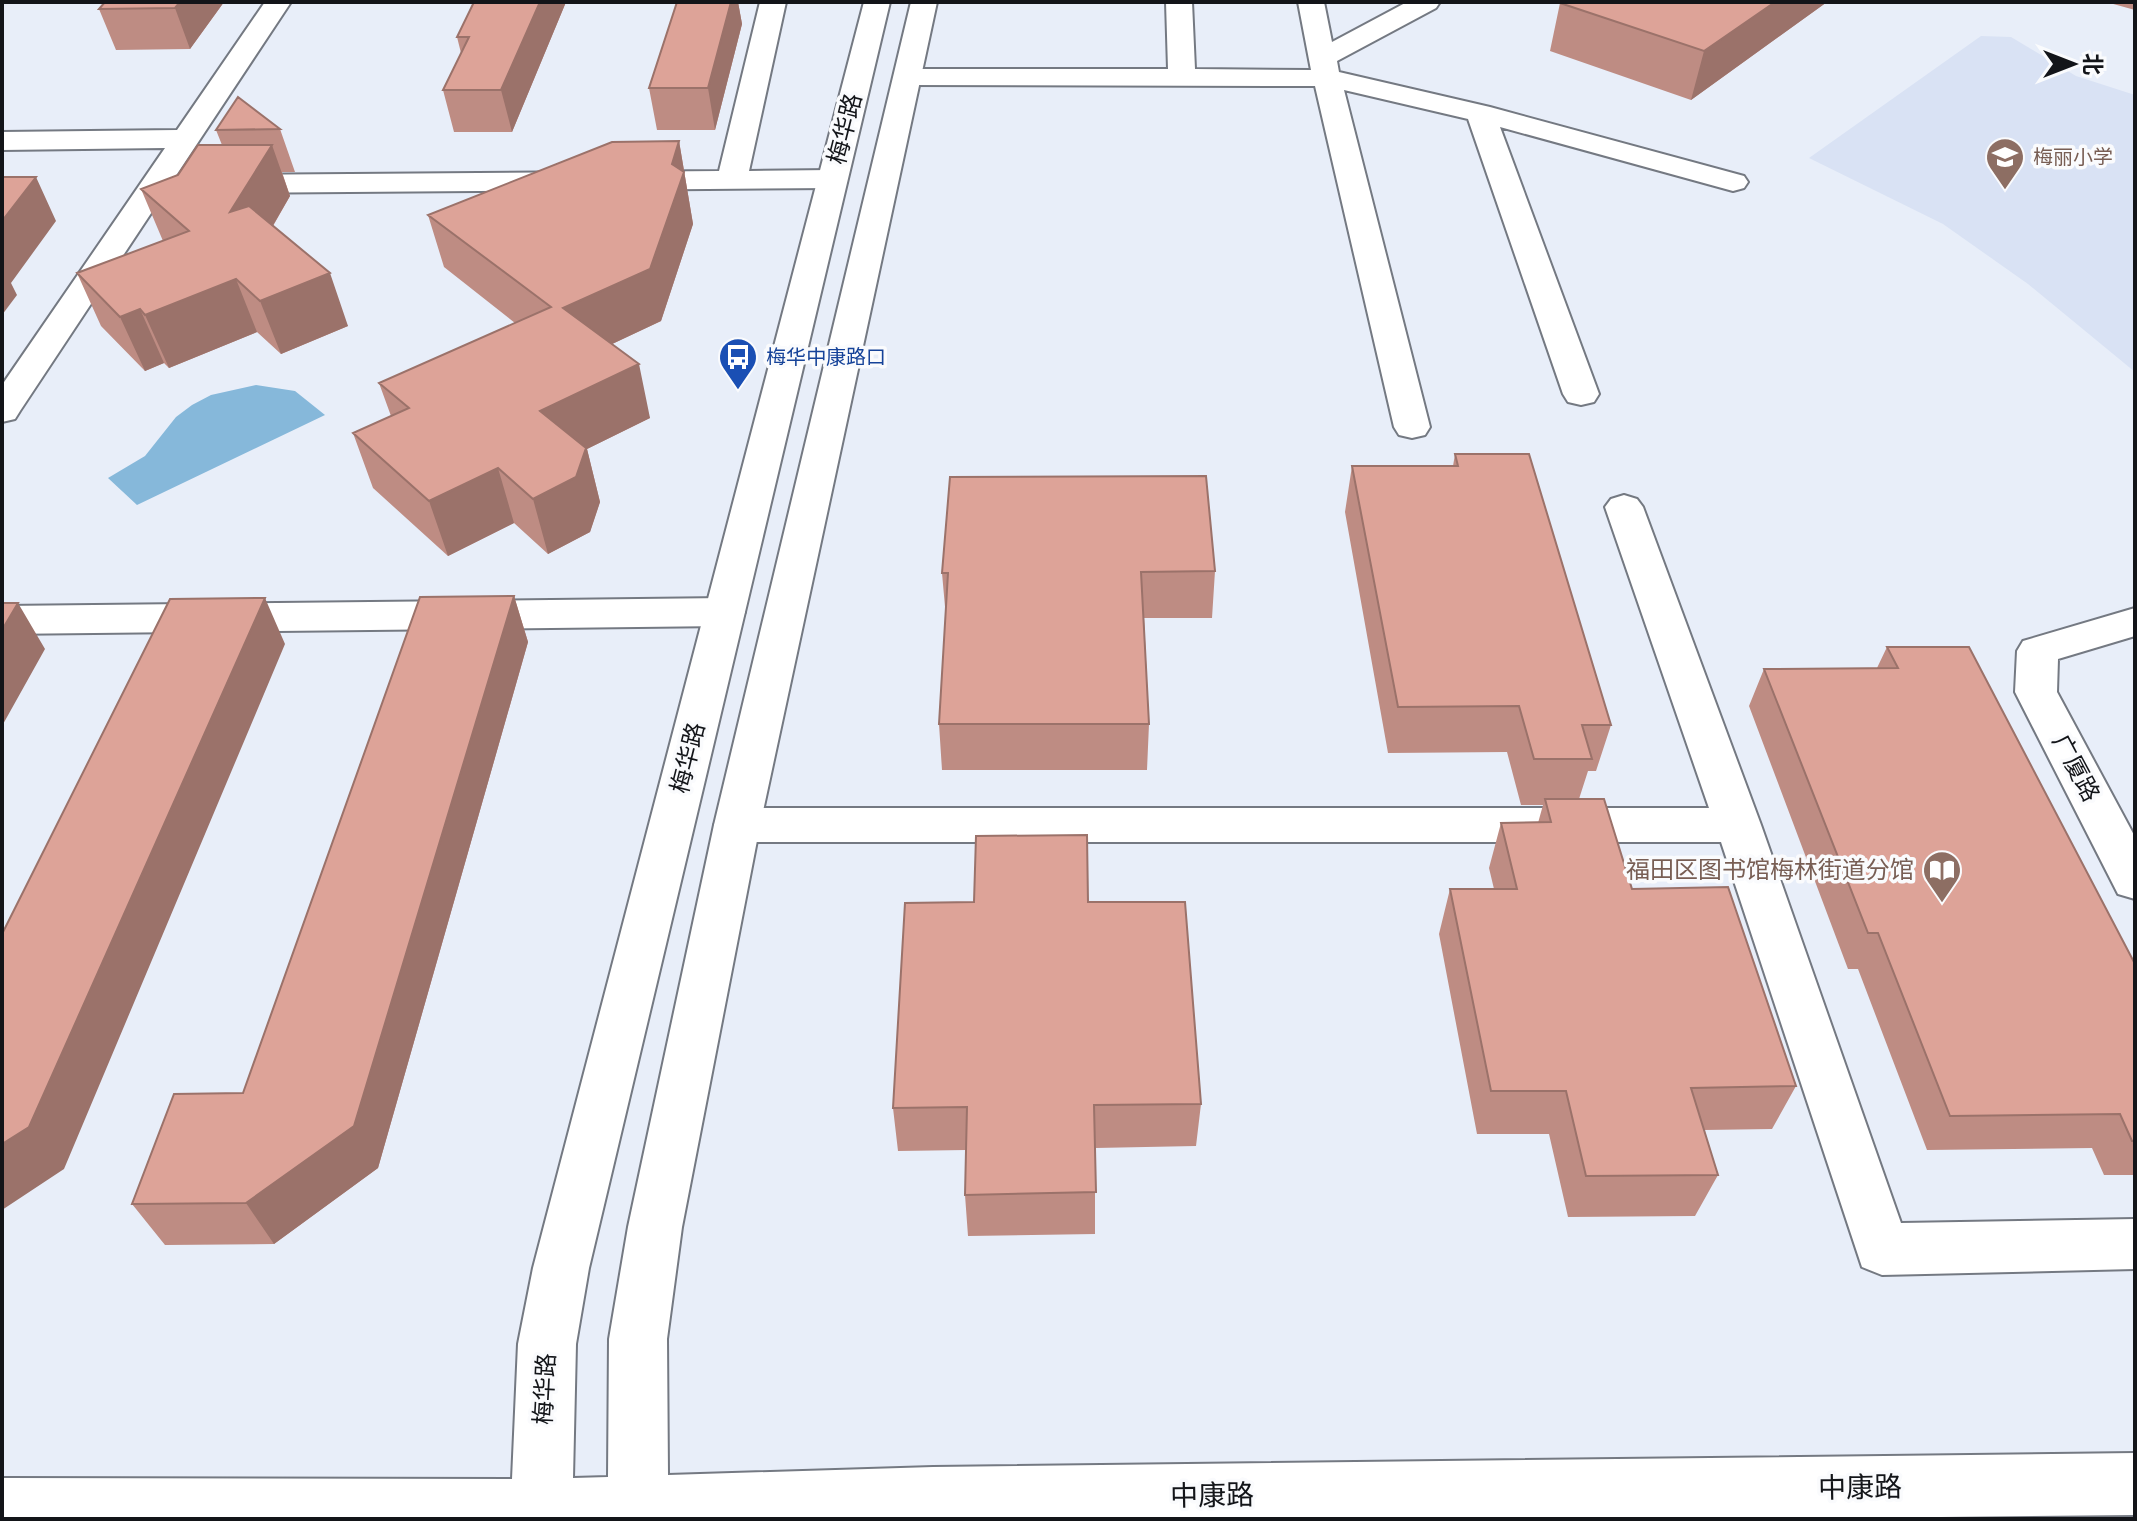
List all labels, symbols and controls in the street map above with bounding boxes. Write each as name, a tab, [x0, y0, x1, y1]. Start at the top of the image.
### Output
north arrow	[2033, 24, 2113, 104]
text: 北	[2081, 53, 2106, 75]
street label: 梅华路	[823, 91, 866, 167]
school or university icon: 梅丽小学	[1984, 136, 2026, 191]
place label: 梅丽小学	[2033, 145, 2113, 168]
bus stop icon: 梅华中康路口	[717, 336, 759, 391]
place label: 梅华中康路口	[766, 345, 886, 368]
street label: 梅华路	[666, 720, 709, 796]
street label: 广厦路	[2048, 730, 2105, 806]
library icon: 福田区图书馆梅林街道分馆	[1921, 849, 1963, 904]
place label: 福田区图书馆梅林街道分馆	[1626, 856, 1914, 883]
street label: 梅华路	[529, 1352, 560, 1426]
street label: 中康路	[1818, 1470, 1902, 1503]
street label: 中康路	[1170, 1478, 1254, 1511]

